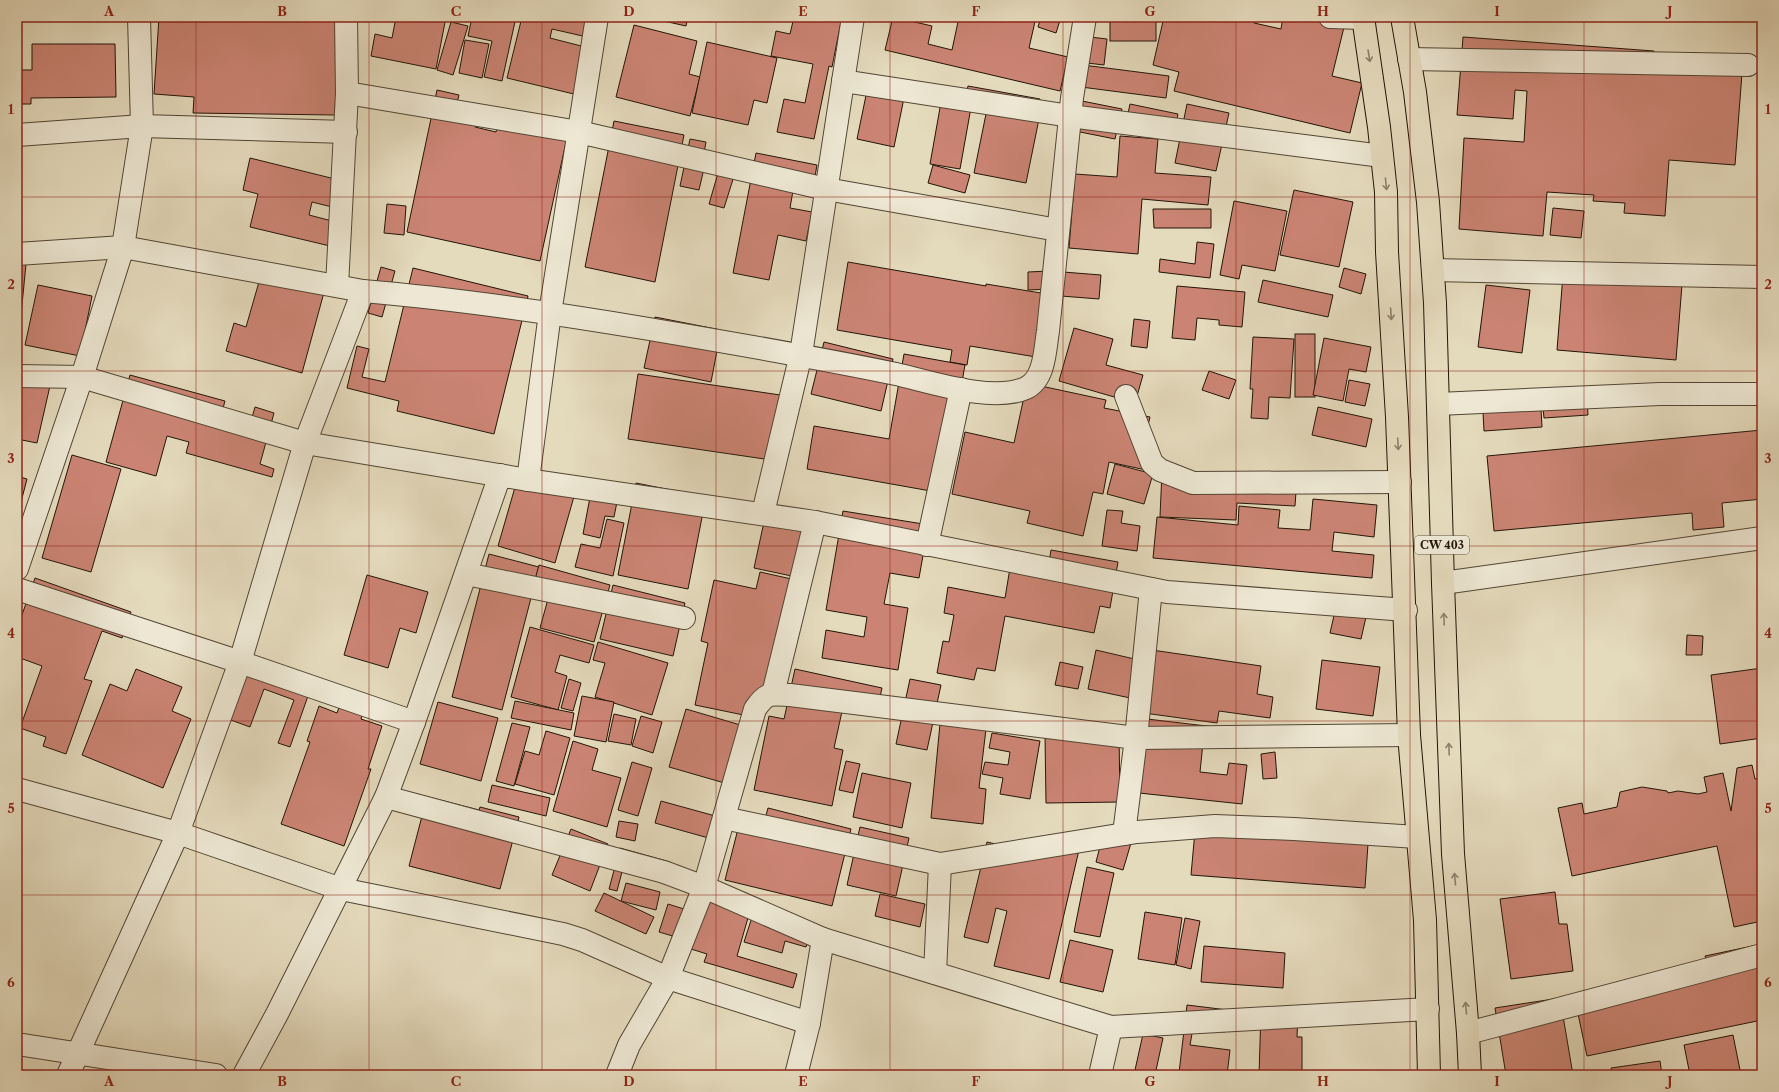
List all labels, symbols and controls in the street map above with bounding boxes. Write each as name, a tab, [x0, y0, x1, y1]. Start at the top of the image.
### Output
text: A	[103, 3, 115, 19]
text: B	[277, 3, 287, 19]
text: C	[451, 3, 461, 19]
text: D	[623, 3, 635, 19]
text: E	[798, 3, 808, 19]
text: F	[972, 3, 981, 19]
text: G	[1144, 3, 1156, 19]
text: H	[1317, 3, 1329, 19]
text: I	[1494, 3, 1500, 19]
text: J	[1665, 3, 1673, 19]
one-way arrow	[1365, 49, 1373, 62]
text: 1	[8, 101, 14, 117]
text: 1	[1765, 101, 1771, 117]
one-way arrow	[1382, 177, 1389, 190]
text: 2	[7, 276, 15, 292]
text: 2	[1764, 276, 1772, 292]
one-way arrow	[1387, 307, 1394, 320]
one-way arrow	[1395, 437, 1402, 450]
text: 3	[7, 450, 15, 466]
text: 3	[1764, 450, 1772, 466]
road number: CW 403	[1415, 536, 1469, 554]
one-way arrow	[1440, 613, 1448, 626]
text: 4	[7, 625, 15, 641]
text: 4	[1764, 625, 1772, 641]
one-way arrow	[1445, 743, 1453, 756]
text: 5	[7, 800, 15, 816]
text: 5	[1764, 800, 1772, 816]
one-way arrow	[1452, 873, 1459, 886]
text: 6	[7, 974, 15, 990]
text: 6	[1764, 974, 1772, 990]
one-way arrow	[1463, 1002, 1470, 1015]
text: A	[103, 1073, 115, 1089]
text: B	[277, 1073, 287, 1089]
text: C	[451, 1073, 461, 1089]
text: D	[623, 1073, 635, 1089]
text: E	[798, 1073, 808, 1089]
text: F	[972, 1073, 981, 1089]
text: G	[1144, 1073, 1156, 1089]
text: H	[1317, 1073, 1329, 1089]
text: I	[1494, 1073, 1500, 1089]
text: J	[1665, 1073, 1673, 1089]

